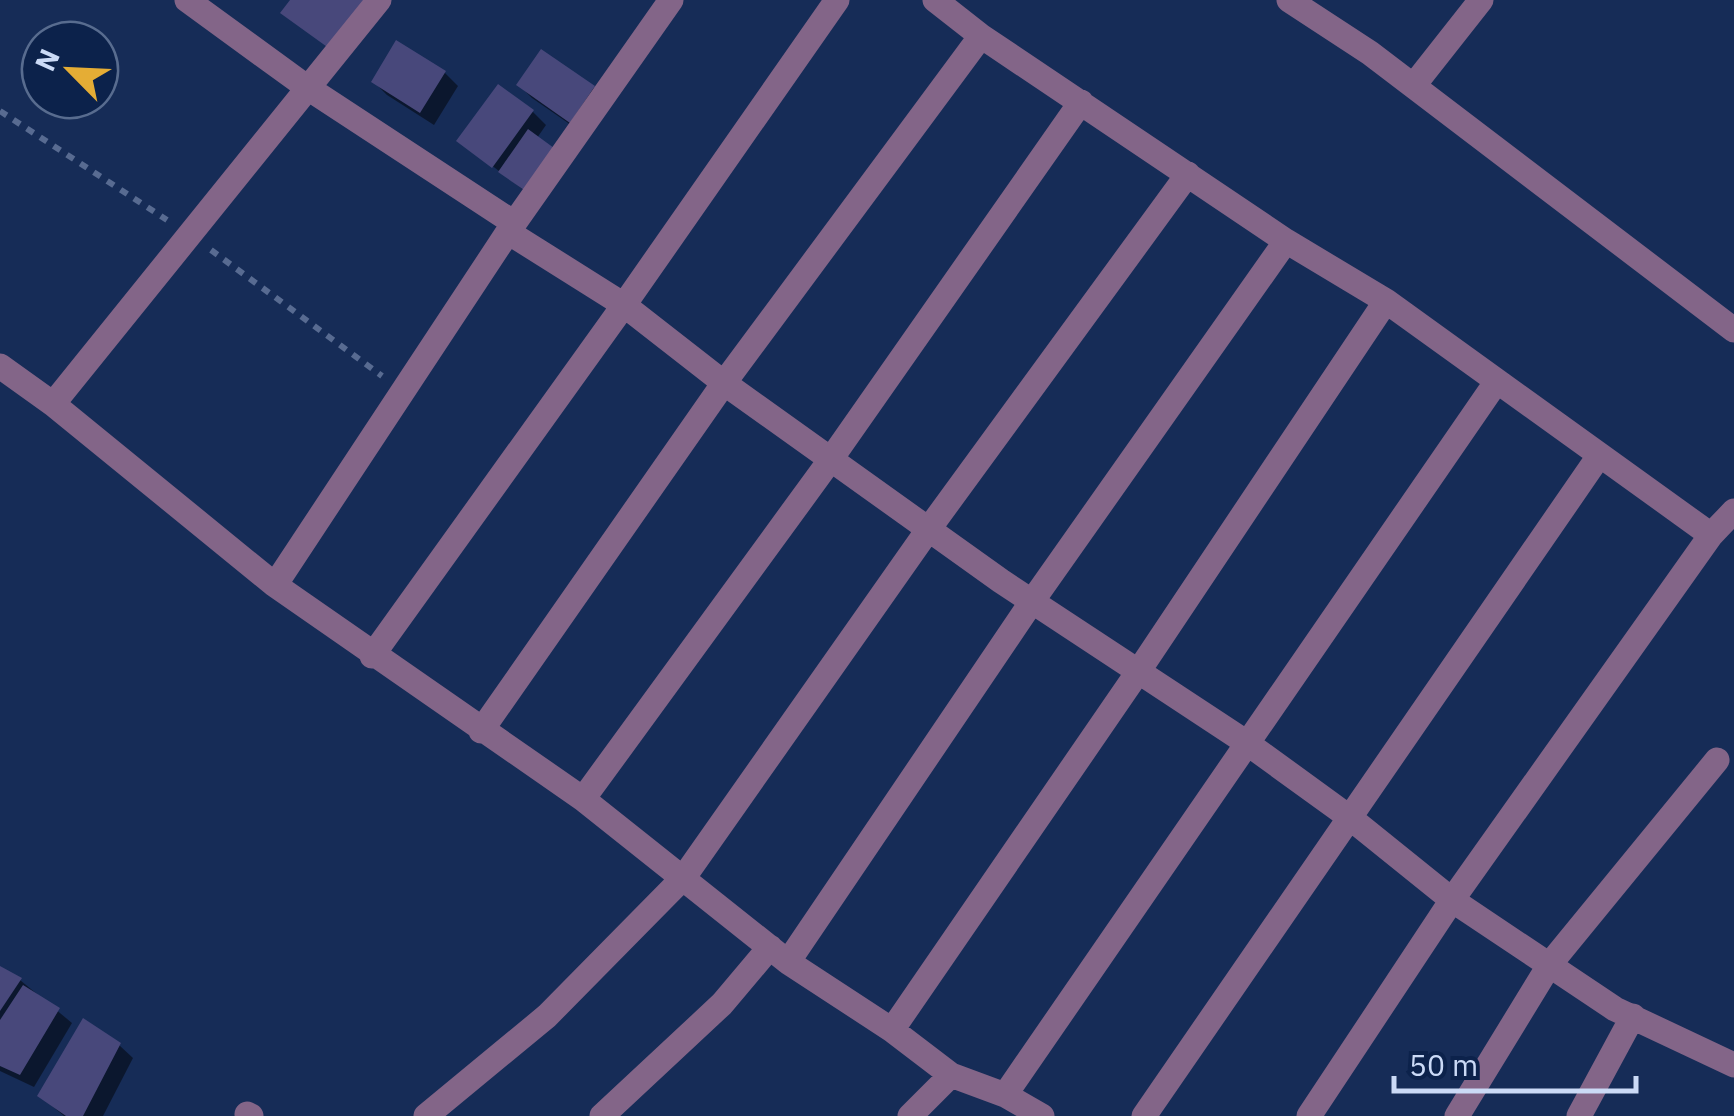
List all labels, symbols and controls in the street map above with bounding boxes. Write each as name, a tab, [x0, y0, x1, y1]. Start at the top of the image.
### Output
north arrow	[20, 20, 120, 120]
text: N	[26, 43, 68, 76]
scale bar	[1394, 1031, 1636, 1093]
text: 50 m	[1409, 1045, 1478, 1084]

